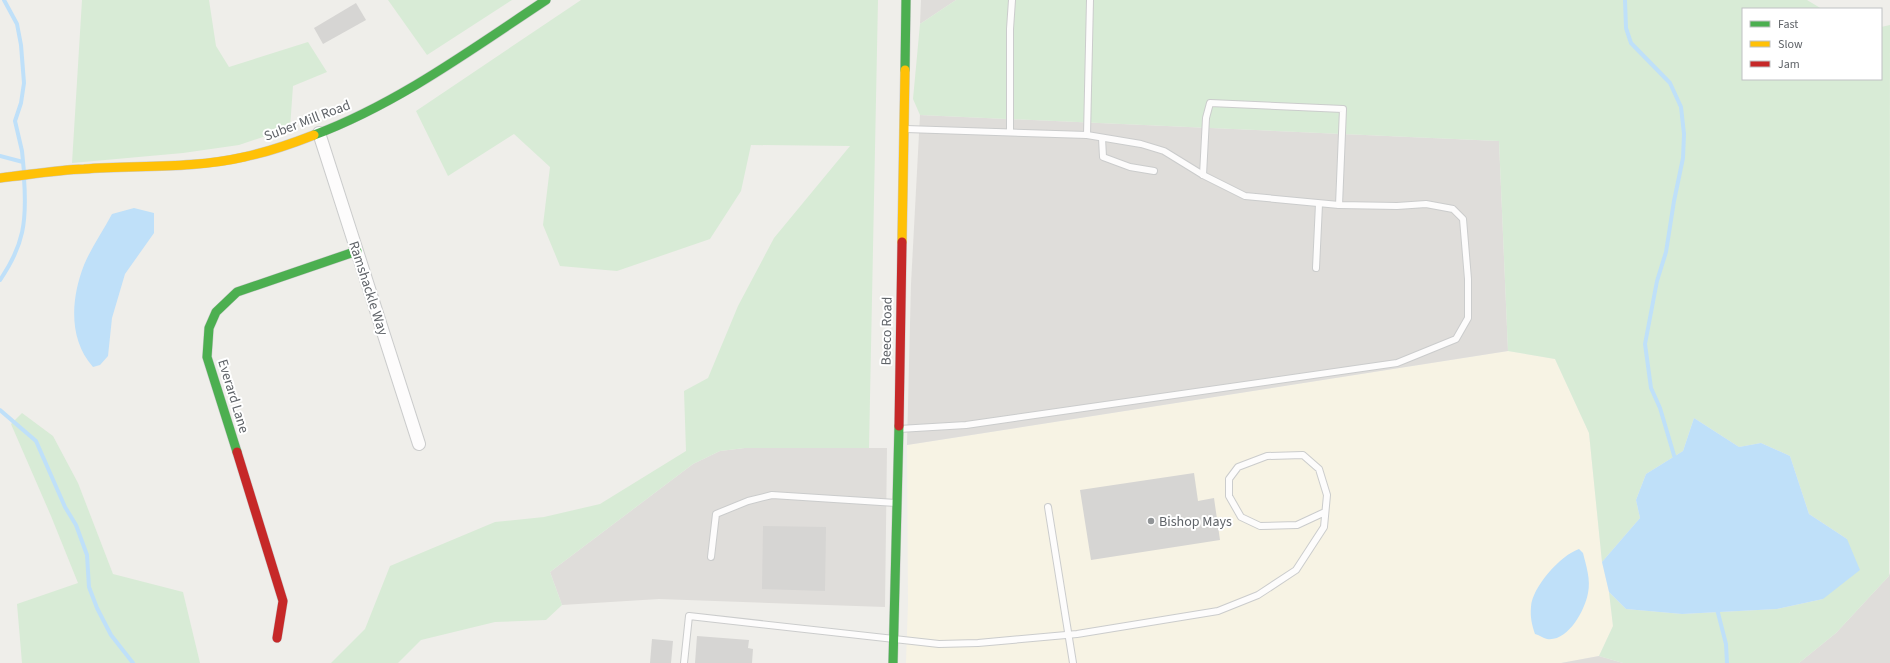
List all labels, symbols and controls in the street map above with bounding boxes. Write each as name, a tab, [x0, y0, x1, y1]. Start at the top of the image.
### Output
legend	[1742, 8, 1882, 80]
text: Fast	[1778, 16, 1798, 33]
text: Slow	[1778, 36, 1803, 53]
text: Jam	[1778, 56, 1800, 73]
street label: Suber Mill Road	[261, 95, 353, 147]
street label: Ramshackle Way	[343, 239, 393, 338]
street label: Beeco Road	[876, 297, 898, 366]
street label: Everard Lane	[212, 357, 254, 436]
place label: Bishop Mays	[1159, 512, 1232, 532]
marker: Bishop Mays	[1146, 516, 1156, 526]

